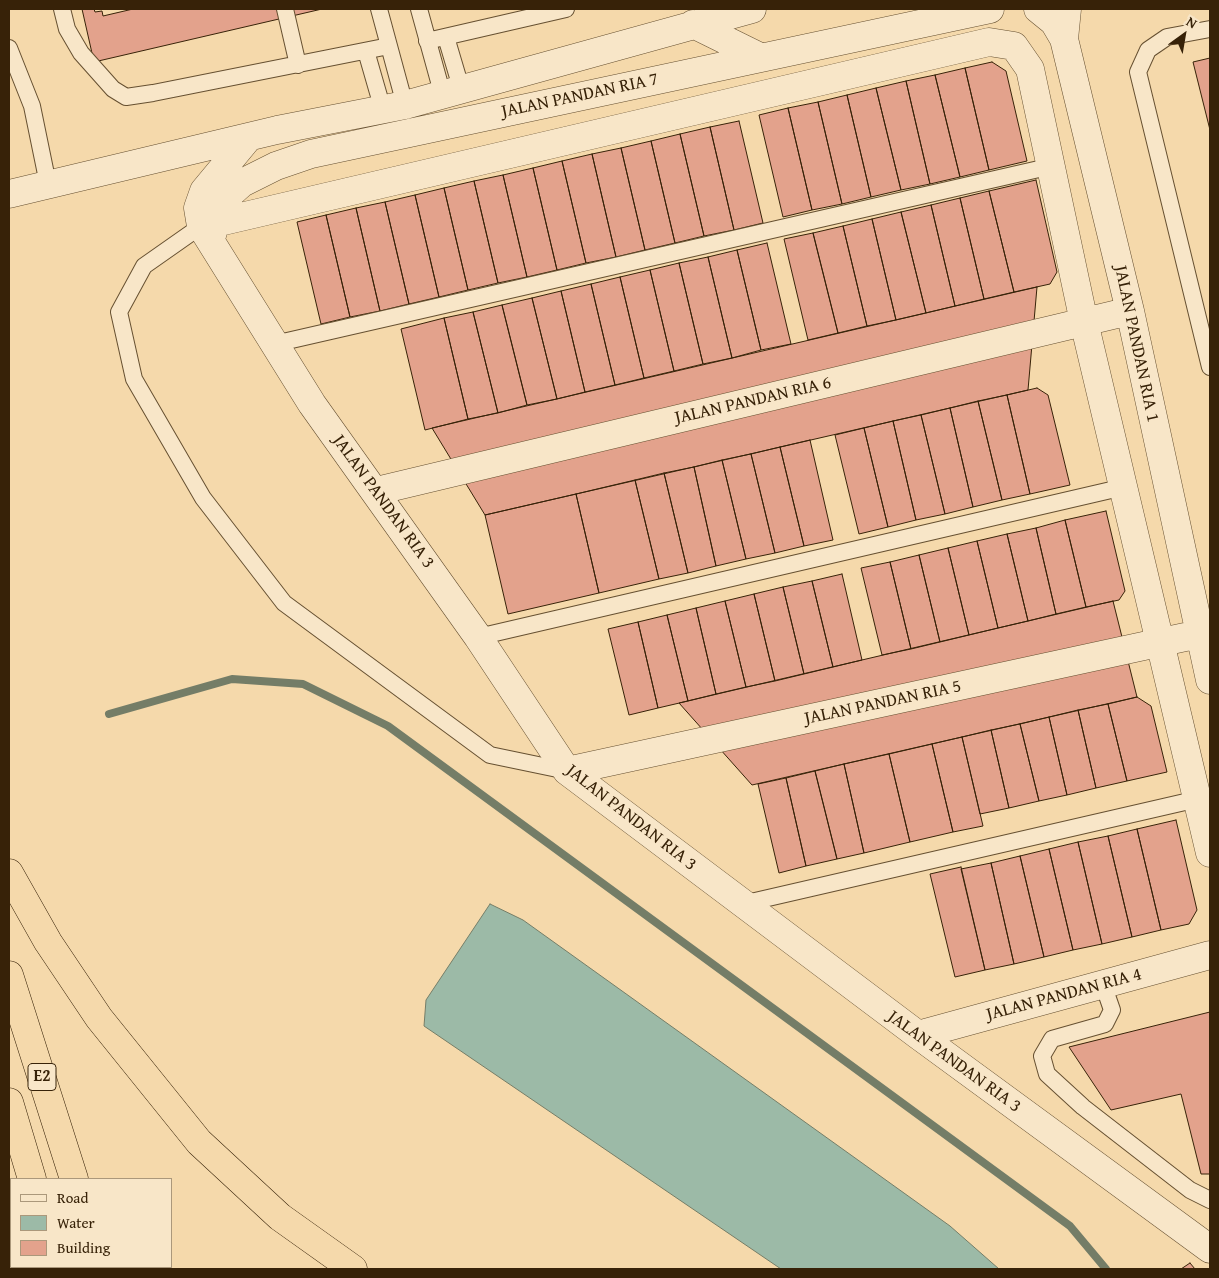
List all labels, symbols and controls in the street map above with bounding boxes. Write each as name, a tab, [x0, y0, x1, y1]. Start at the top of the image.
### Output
north arrow	[1159, 10, 1209, 60]
text: N	[1183, 11, 1201, 33]
street label: JALAN PANDAN RIA 7	[500, 69, 660, 123]
street label: JALAN PANDAN RIA 1	[1109, 264, 1163, 424]
street label: JALAN PANDAN RIA 6	[673, 373, 833, 429]
street label: JALAN PANDAN RIA 3	[327, 431, 439, 573]
street label: JALAN PANDAN RIA 5	[803, 676, 963, 730]
street label: JALAN PANDAN RIA 3	[561, 760, 701, 876]
street label: JALAN PANDAN RIA 4	[984, 964, 1144, 1026]
street label: JALAN PANDAN RIA 3	[883, 1006, 1025, 1118]
road number: E2	[28, 1064, 56, 1090]
legend	[10, 1178, 172, 1268]
text: Road	[57, 1187, 88, 1208]
text: Water	[57, 1212, 95, 1233]
text: Building	[57, 1237, 110, 1258]

